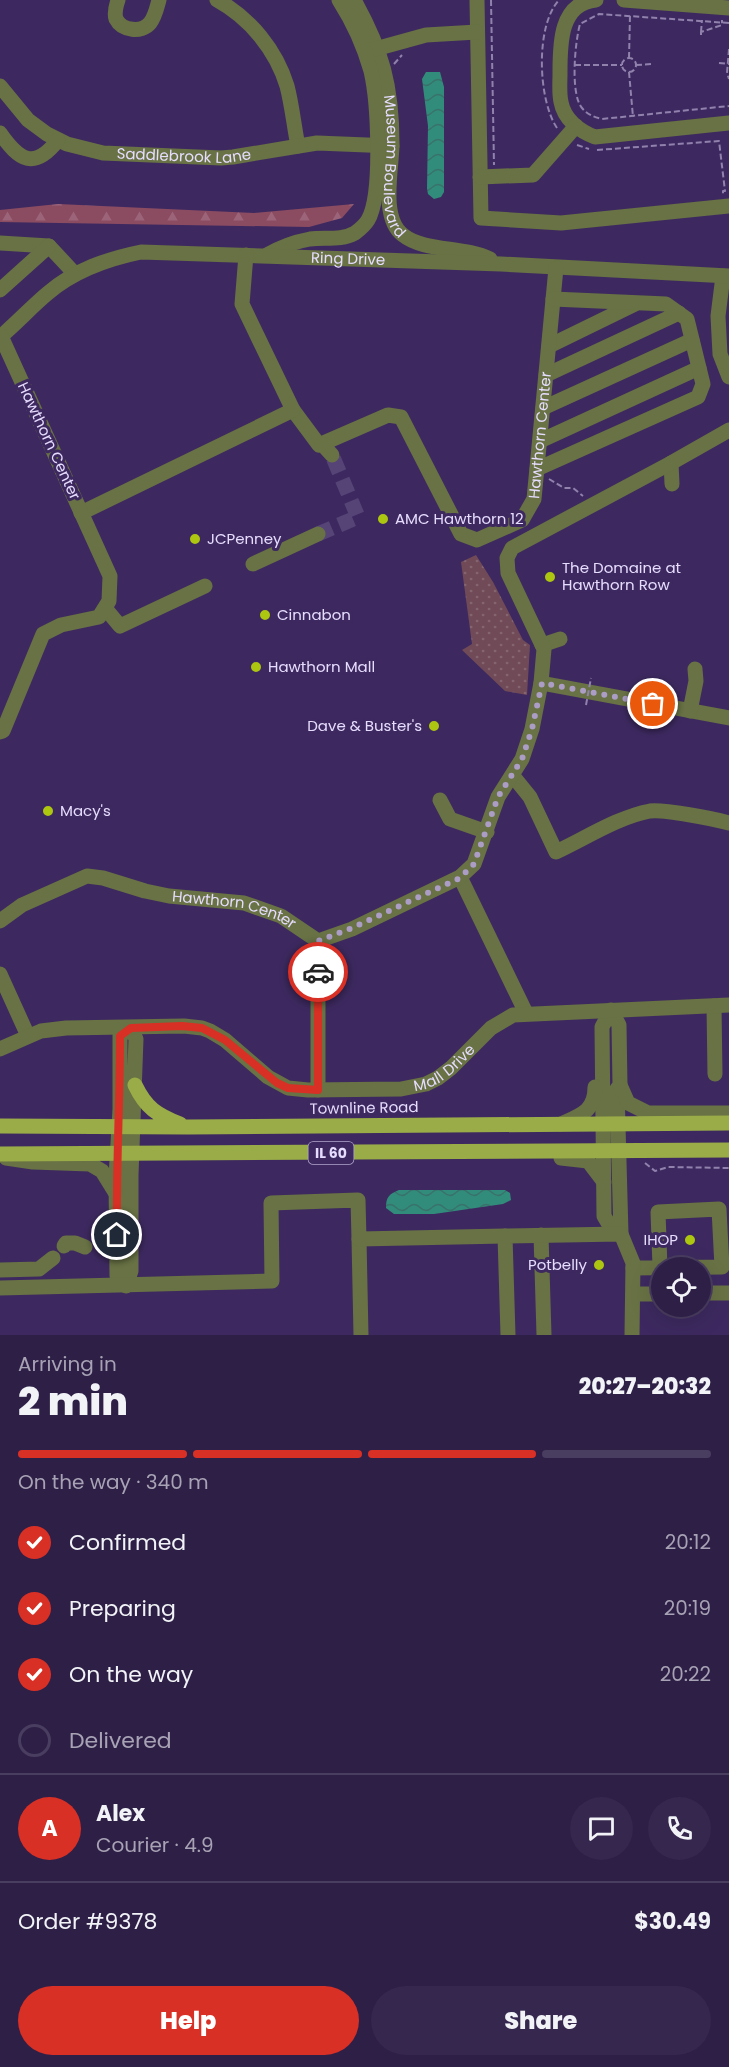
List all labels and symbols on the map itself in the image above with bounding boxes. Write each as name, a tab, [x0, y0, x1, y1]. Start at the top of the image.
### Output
street label: Museum Boulevard	[379, 94, 411, 242]
street label: Saddlebrook Lane	[116, 143, 252, 168]
street label: Ring Drive	[311, 247, 386, 270]
street label: Hawthorn Center	[523, 370, 556, 500]
street label: Hawthorn Center	[13, 379, 86, 503]
place label: AMC Hawthorn 12	[395, 508, 524, 529]
marker: AMC Hawthorn 12	[376, 512, 390, 526]
place label: JCPenney	[207, 528, 282, 549]
marker: JCPenney	[188, 532, 202, 546]
place label: The Domaine at Hawthorn Row	[562, 557, 681, 595]
marker: The Domaine at Hawthorn Row	[543, 570, 557, 584]
place label: Cinnabon	[277, 604, 351, 625]
marker: Cinnabon	[258, 608, 272, 622]
place label: Hawthorn Mall	[268, 656, 375, 677]
marker: Hawthorn Mall	[249, 660, 263, 674]
pin	[627, 678, 678, 729]
place label: Dave & Buster's	[307, 715, 422, 736]
marker: Dave & Buster's	[427, 719, 441, 733]
place label: Macy's	[60, 800, 111, 821]
marker: Macy's	[41, 804, 55, 818]
street label: Hawthorn Center	[171, 885, 301, 934]
courier	[288, 942, 348, 1002]
street label: Mall Drive	[412, 1039, 479, 1096]
street label: Townline Road	[309, 1096, 419, 1119]
road number: IL 60	[308, 1142, 354, 1164]
pin	[91, 1209, 142, 1260]
place label: IHOP	[643, 1229, 678, 1250]
marker: IHOP	[683, 1233, 697, 1247]
place label: Potbelly	[528, 1254, 588, 1275]
marker: Potbelly	[592, 1258, 606, 1272]

